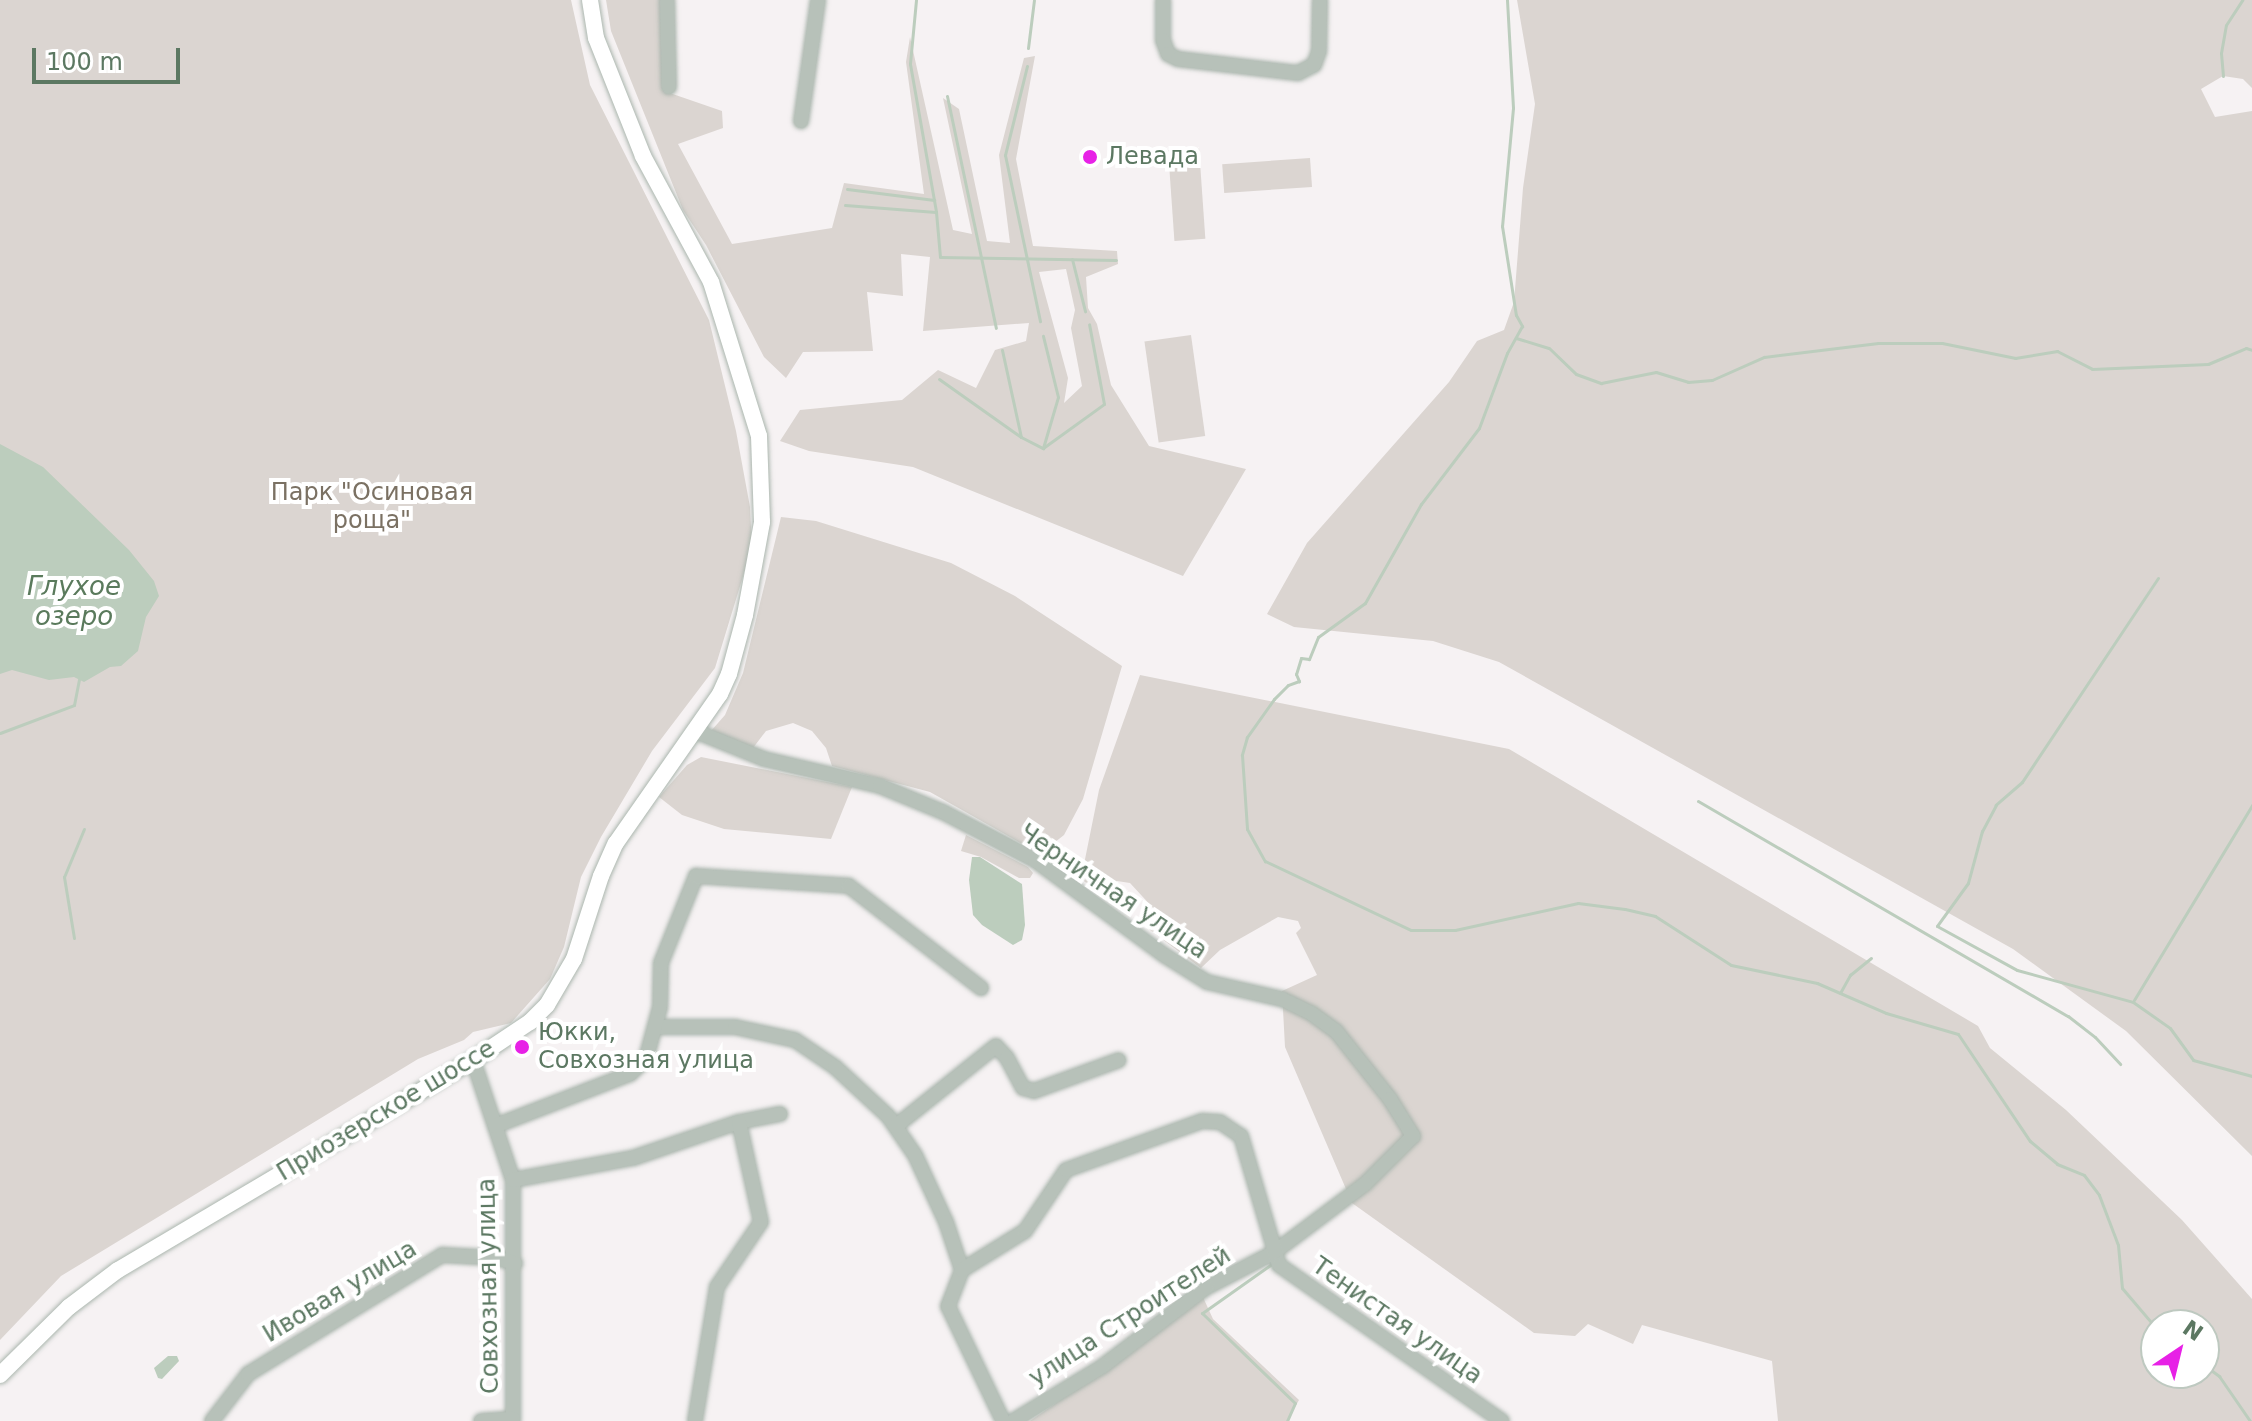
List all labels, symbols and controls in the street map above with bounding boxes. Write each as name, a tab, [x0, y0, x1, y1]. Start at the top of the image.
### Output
scale bar	[36, 32, 184, 82]
text: 100 m	[46, 48, 123, 76]
place label: Левада	[1106, 143, 1199, 171]
marker: Левада	[1081, 148, 1099, 166]
park label: Парк "Осиновая роща"	[271, 479, 473, 535]
water label: Глухое озеро	[27, 571, 121, 632]
street label: Черничная улица	[1014, 818, 1212, 966]
place label: Юкки, Совхозная улица	[538, 1019, 754, 1075]
street label: Приозерское шоссе	[272, 1035, 500, 1187]
marker: Юкки, Совхозная улица	[513, 1038, 531, 1056]
street label: Совхозная улица	[473, 1178, 505, 1394]
street label: Ивовая улица	[258, 1235, 422, 1349]
street label: улица Строителей	[1024, 1241, 1236, 1393]
street label: Тенистая улица	[1306, 1252, 1488, 1390]
north arrow	[2140, 1309, 2220, 1389]
text: N	[2178, 1315, 2208, 1346]

